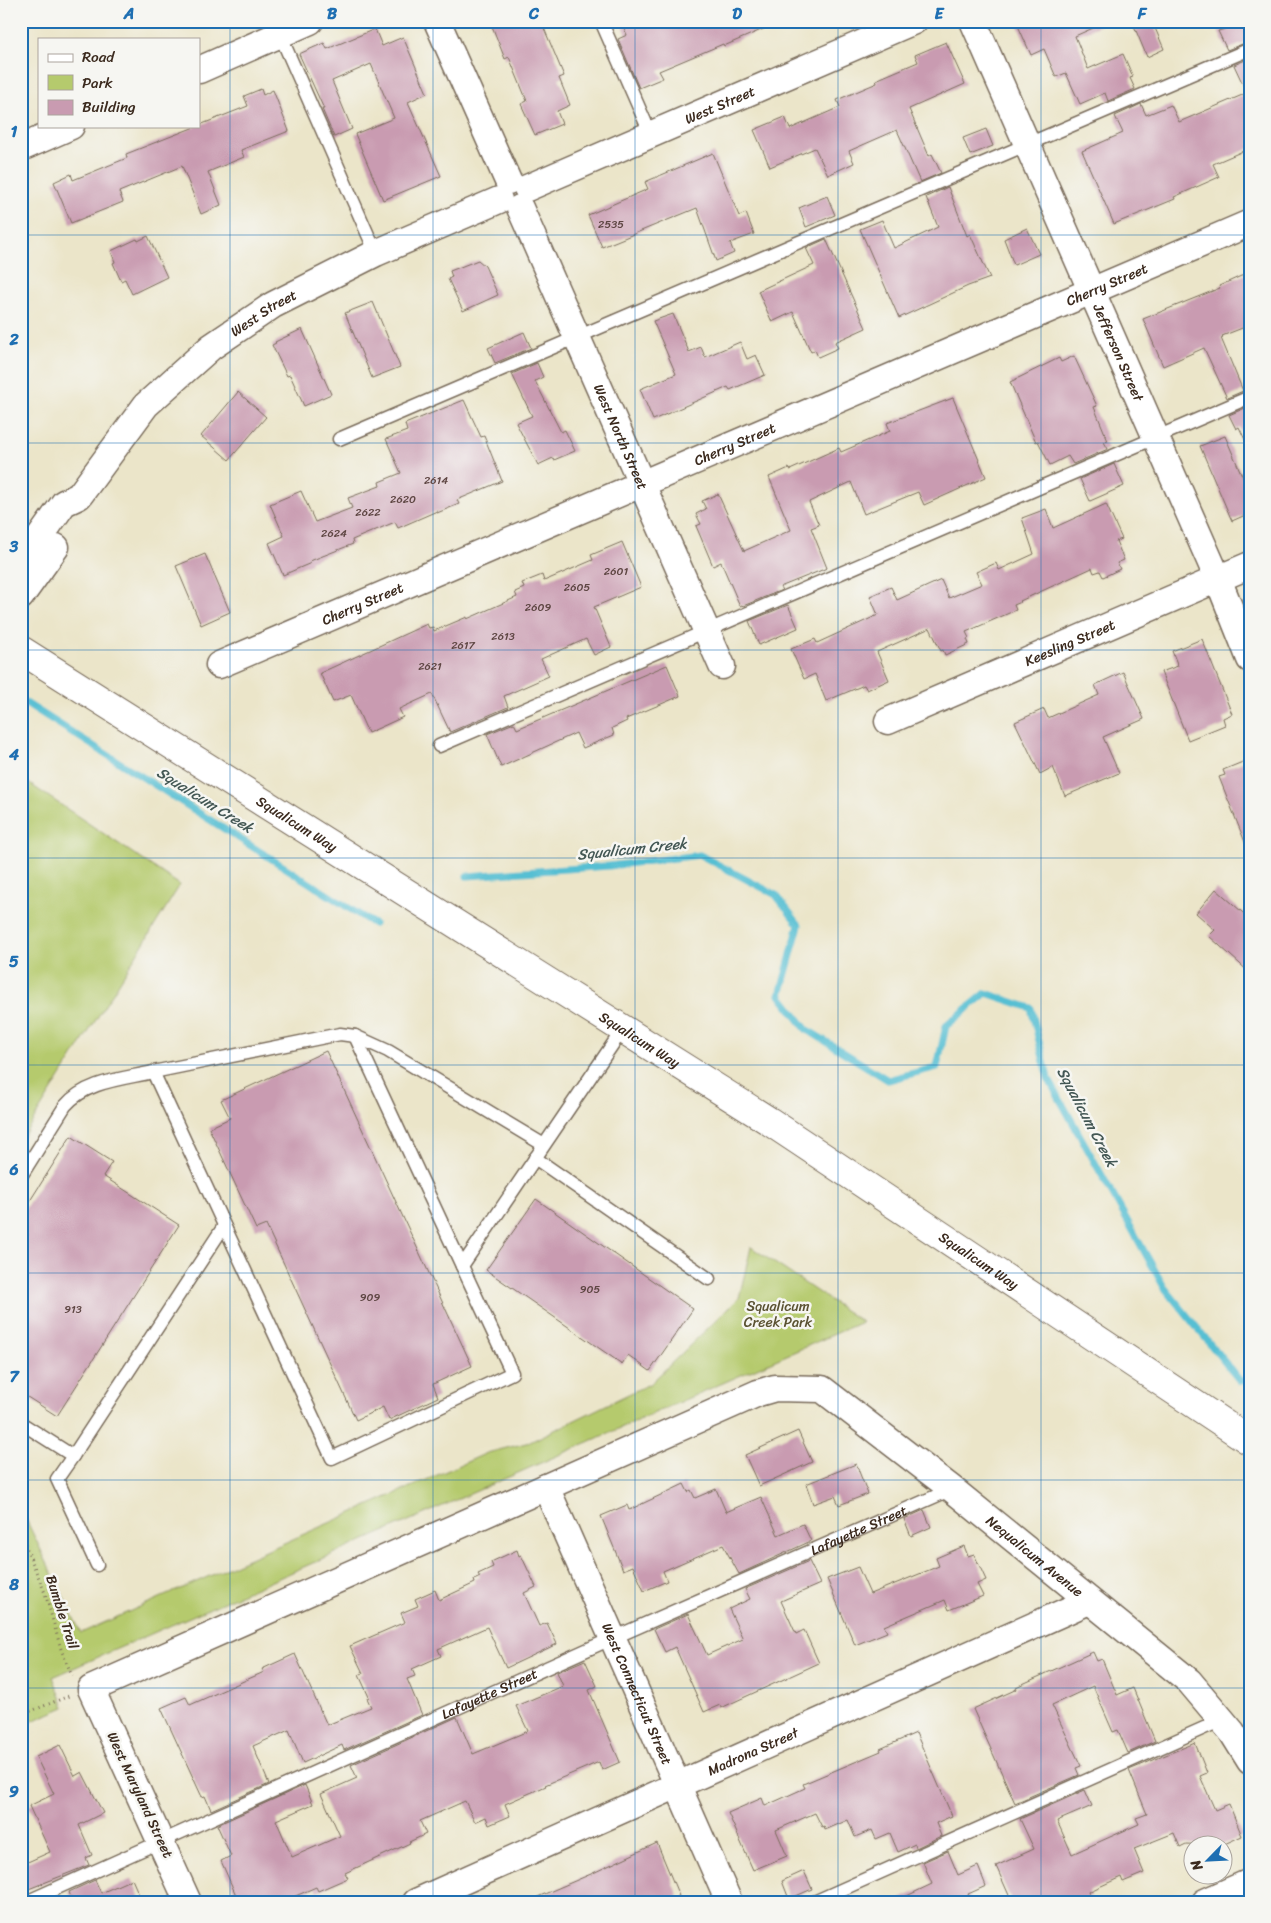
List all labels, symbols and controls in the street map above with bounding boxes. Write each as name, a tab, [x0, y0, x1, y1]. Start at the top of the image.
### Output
text: A	[123, 0, 134, 28]
text: B	[327, 0, 338, 28]
text: C	[528, 0, 540, 28]
text: D	[732, 0, 742, 28]
text: E	[935, 0, 945, 28]
text: F	[1137, 0, 1148, 28]
legend	[38, 38, 200, 128]
text: Road	[82, 44, 115, 70]
text: Park	[82, 70, 113, 96]
street label: West Street	[680, 78, 759, 131]
text: Building	[82, 94, 136, 120]
text: 1	[11, 117, 18, 146]
house number: 2535	[598, 215, 624, 234]
street label: Cherry Street	[1062, 256, 1152, 313]
street label: West Street	[225, 282, 301, 343]
street label: Jefferson Street	[1086, 299, 1152, 407]
text: 2	[8, 325, 19, 354]
street label: West North Street	[587, 380, 655, 494]
street label: Cherry Street	[690, 415, 779, 473]
house number: 2614	[424, 471, 448, 490]
house number: 2620	[390, 490, 416, 509]
house number: 2622	[355, 503, 381, 522]
house number: 2624	[321, 524, 347, 543]
text: 3	[9, 532, 19, 561]
house number: 2601	[604, 562, 628, 581]
street label: Cherry Street	[318, 575, 407, 632]
house number: 2605	[564, 578, 590, 597]
house number: 2609	[525, 598, 551, 617]
street label: Keesling Street	[1020, 612, 1119, 673]
house number: 2613	[491, 627, 515, 646]
house number: 2617	[451, 636, 476, 655]
house number: 2621	[418, 657, 442, 676]
text: 4	[8, 740, 19, 769]
water label: Squalicum Creek	[151, 760, 259, 841]
street label: Squalicum Way	[251, 789, 343, 859]
water label: Squalicum Creek	[576, 830, 689, 868]
text: 5	[9, 947, 19, 976]
street label: Squalicum Way	[594, 1004, 686, 1075]
water label: Squalicum Creek	[1050, 1062, 1125, 1173]
text: 6	[8, 1155, 19, 1184]
street label: Squalicum Way	[934, 1225, 1025, 1297]
house number: 905	[580, 1280, 600, 1299]
house number: 909	[360, 1288, 380, 1307]
park label: Squalicum Creek Park	[744, 1294, 813, 1335]
house number: 913	[64, 1300, 82, 1319]
text: 7	[9, 1362, 20, 1391]
street label: Lafayette Street	[806, 1498, 911, 1562]
street label: Nequalicum Avenue	[980, 1509, 1089, 1603]
text: 8	[8, 1570, 19, 1599]
street label: Bumble Trail	[38, 1572, 86, 1653]
street label: West Connecticut Street	[595, 1619, 680, 1769]
street label: Lafayette Street	[437, 1661, 542, 1726]
street label: Madrona Street	[703, 1719, 804, 1783]
street label: West Maryland Street	[100, 1728, 180, 1862]
text: 9	[9, 1777, 19, 1806]
north arrow	[1184, 1836, 1234, 1886]
text: N	[1183, 1855, 1210, 1876]

